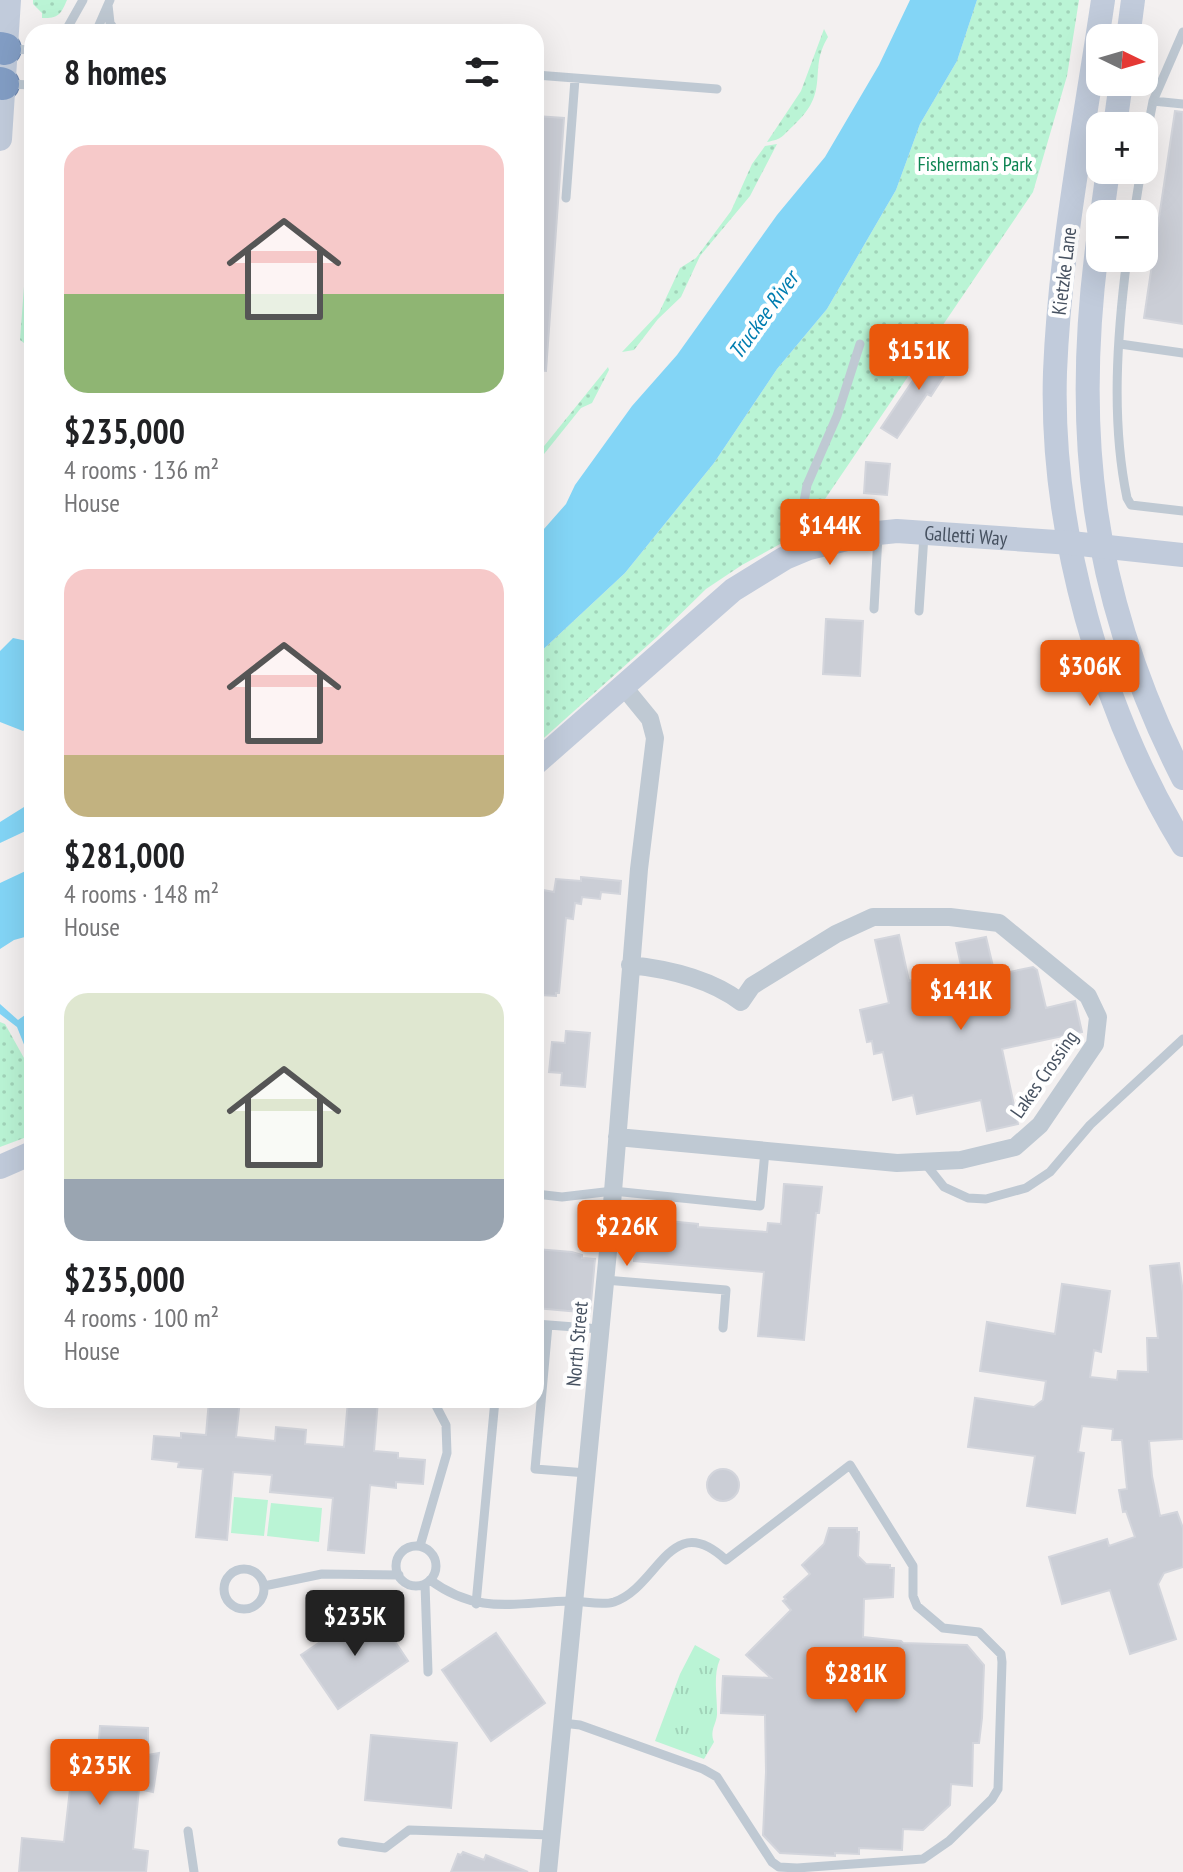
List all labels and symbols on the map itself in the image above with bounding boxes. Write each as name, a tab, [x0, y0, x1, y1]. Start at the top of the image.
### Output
north arrow	[1086, 24, 1158, 96]
park label: Fisherman's Park	[918, 151, 1033, 177]
street label: Kietzke Lane	[1046, 226, 1082, 316]
water label: Truckee River	[722, 263, 806, 364]
pin: $151K	[863, 324, 975, 392]
pin: $144K	[774, 499, 886, 567]
street label: Galletti Way	[924, 520, 1009, 552]
pin: $306K	[1034, 640, 1146, 708]
pin: $141K	[905, 964, 1017, 1032]
street label: Lakes Crossing	[1004, 1025, 1084, 1123]
pin: $226K	[571, 1200, 683, 1268]
street label: North Street	[560, 1300, 594, 1388]
pin: $235K	[299, 1590, 411, 1658]
pin: $281K	[800, 1647, 912, 1715]
pin: $235K	[44, 1739, 156, 1807]

